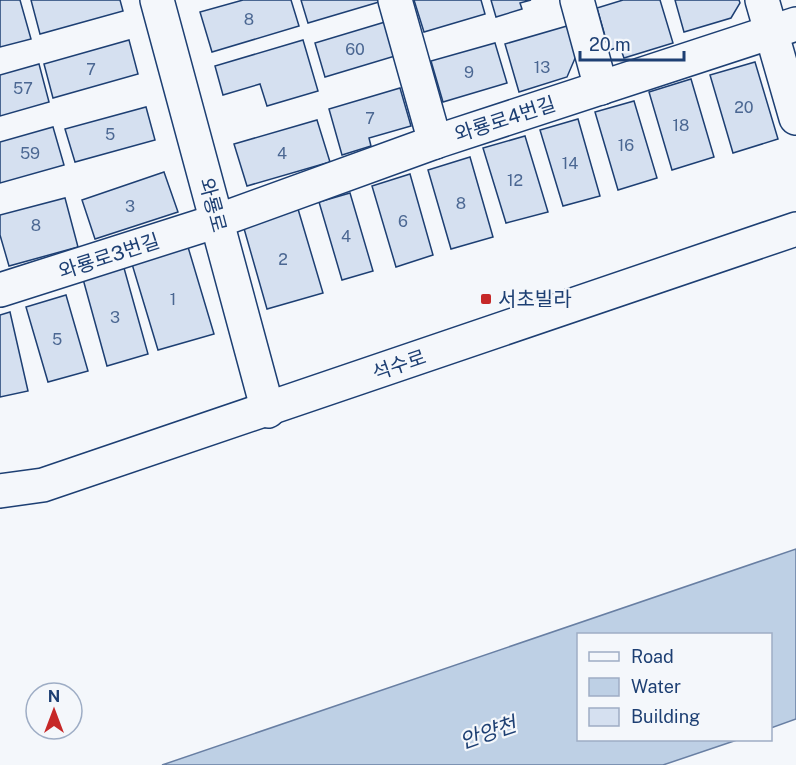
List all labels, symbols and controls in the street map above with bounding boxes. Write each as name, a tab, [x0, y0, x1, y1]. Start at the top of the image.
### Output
house number: 8	[244, 10, 254, 29]
scale bar	[580, 24, 684, 62]
text: 20 m	[589, 34, 631, 55]
house number: 60	[345, 40, 365, 59]
house number: 13	[534, 58, 550, 77]
house number: 7	[86, 60, 96, 79]
house number: 9	[464, 63, 474, 82]
house number: 57	[13, 79, 33, 98]
street label: 와룡로4번길	[452, 91, 558, 147]
house number: 20	[734, 98, 754, 117]
house number: 7	[365, 109, 375, 128]
house number: 18	[673, 116, 689, 135]
house number: 5	[105, 125, 115, 144]
house number: 16	[618, 136, 634, 155]
house number: 59	[20, 144, 40, 163]
house number: 4	[277, 144, 287, 163]
house number: 14	[562, 154, 578, 173]
house number: 12	[507, 171, 523, 190]
street label: 와룡로	[194, 175, 232, 235]
house number: 8	[456, 194, 466, 213]
house number: 3	[125, 197, 135, 216]
house number: 6	[398, 212, 408, 231]
house number: 8	[31, 216, 41, 235]
house number: 4	[341, 227, 351, 246]
street label: 와룡로3번길	[56, 228, 162, 284]
house number: 2	[278, 250, 288, 269]
place label: 서초빌라	[498, 287, 572, 311]
house number: 1	[170, 290, 176, 309]
marker: 서초빌라	[479, 292, 493, 306]
house number: 3	[110, 308, 120, 327]
house number: 5	[52, 330, 62, 349]
street label: 석수로	[369, 345, 429, 385]
legend	[577, 633, 772, 741]
text: Road	[631, 646, 674, 667]
text: Water	[631, 676, 681, 697]
north arrow	[24, 681, 84, 741]
text: N	[48, 687, 60, 706]
text: Building	[631, 706, 700, 727]
water label: 안양천	[456, 710, 522, 754]

